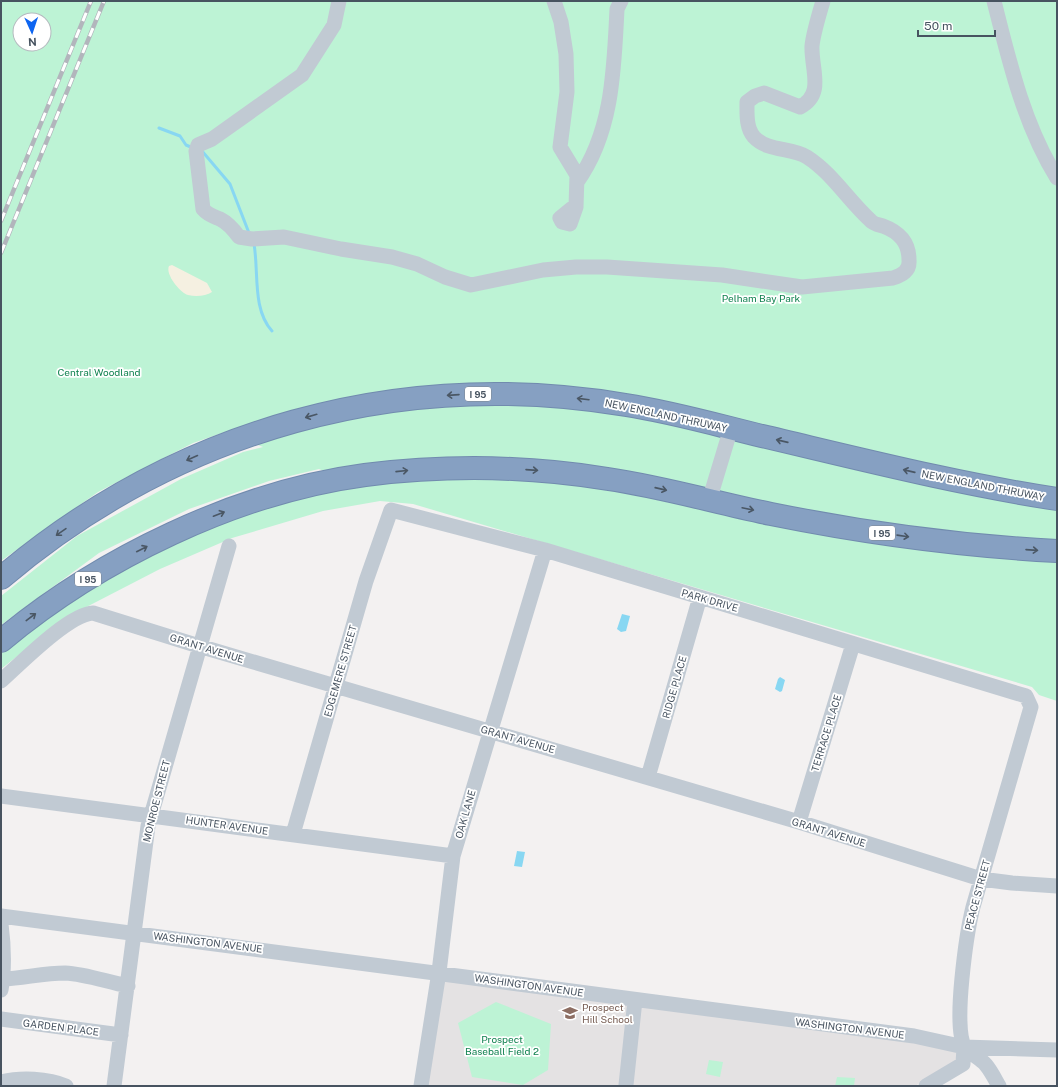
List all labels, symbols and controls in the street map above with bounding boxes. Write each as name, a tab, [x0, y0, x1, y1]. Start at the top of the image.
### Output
north arrow	[12, 12, 52, 52]
scale bar	[918, 12, 995, 38]
text: 50 m	[924, 19, 952, 33]
text: N	[28, 36, 37, 48]
park label: Pelham Bay Park	[722, 292, 801, 304]
park label: Central Woodland	[57, 366, 141, 378]
road number: I 95	[465, 387, 491, 401]
one-way arrow	[447, 391, 460, 399]
one-way arrow	[577, 395, 590, 403]
street label: NEW ENGLAND THRUWAY	[604, 396, 728, 434]
one-way arrow	[305, 413, 318, 420]
one-way arrow	[776, 436, 789, 444]
one-way arrow	[187, 455, 199, 463]
one-way arrow	[902, 466, 915, 474]
one-way arrow	[525, 467, 538, 474]
street label: NEW ENGLAND THRUWAY	[921, 467, 1045, 503]
one-way arrow	[395, 468, 408, 475]
one-way arrow	[654, 486, 667, 494]
one-way arrow	[741, 505, 754, 513]
one-way arrow	[213, 510, 225, 518]
road number: I 95	[869, 526, 895, 540]
one-way arrow	[55, 528, 66, 536]
one-way arrow	[896, 532, 909, 540]
one-way arrow	[135, 544, 147, 552]
one-way arrow	[1025, 546, 1038, 553]
road number: I 95	[75, 572, 101, 586]
street label: PARK DRIVE	[680, 586, 740, 614]
one-way arrow	[26, 613, 37, 621]
street label: EDGEMERE STREET	[321, 624, 359, 718]
street label: GRANT AVENUE	[169, 631, 245, 665]
street label: RIDGE PLACE	[659, 654, 689, 720]
street label: TERRACE PLACE	[809, 693, 843, 773]
street label: GRANT AVENUE	[479, 723, 557, 755]
street label: MONROE STREET	[140, 759, 172, 843]
street label: OAK LANE	[452, 788, 478, 840]
street label: HUNTER AVENUE	[185, 813, 269, 837]
street label: GRANT AVENUE	[791, 815, 867, 849]
street label: PEACE STREET	[962, 858, 992, 932]
street label: WASHINGTON AVENUE	[153, 929, 263, 955]
street label: WASHINGTON AVENUE	[474, 971, 584, 999]
place label: Prospect Hill School	[582, 1001, 633, 1025]
school or university icon: Prospect Hill School	[561, 1004, 579, 1022]
street label: WASHINGTON AVENUE	[795, 1015, 905, 1041]
street label: GARDEN PLACE	[22, 1016, 100, 1038]
park label: Prospect Baseball Field 2	[465, 1033, 539, 1057]

